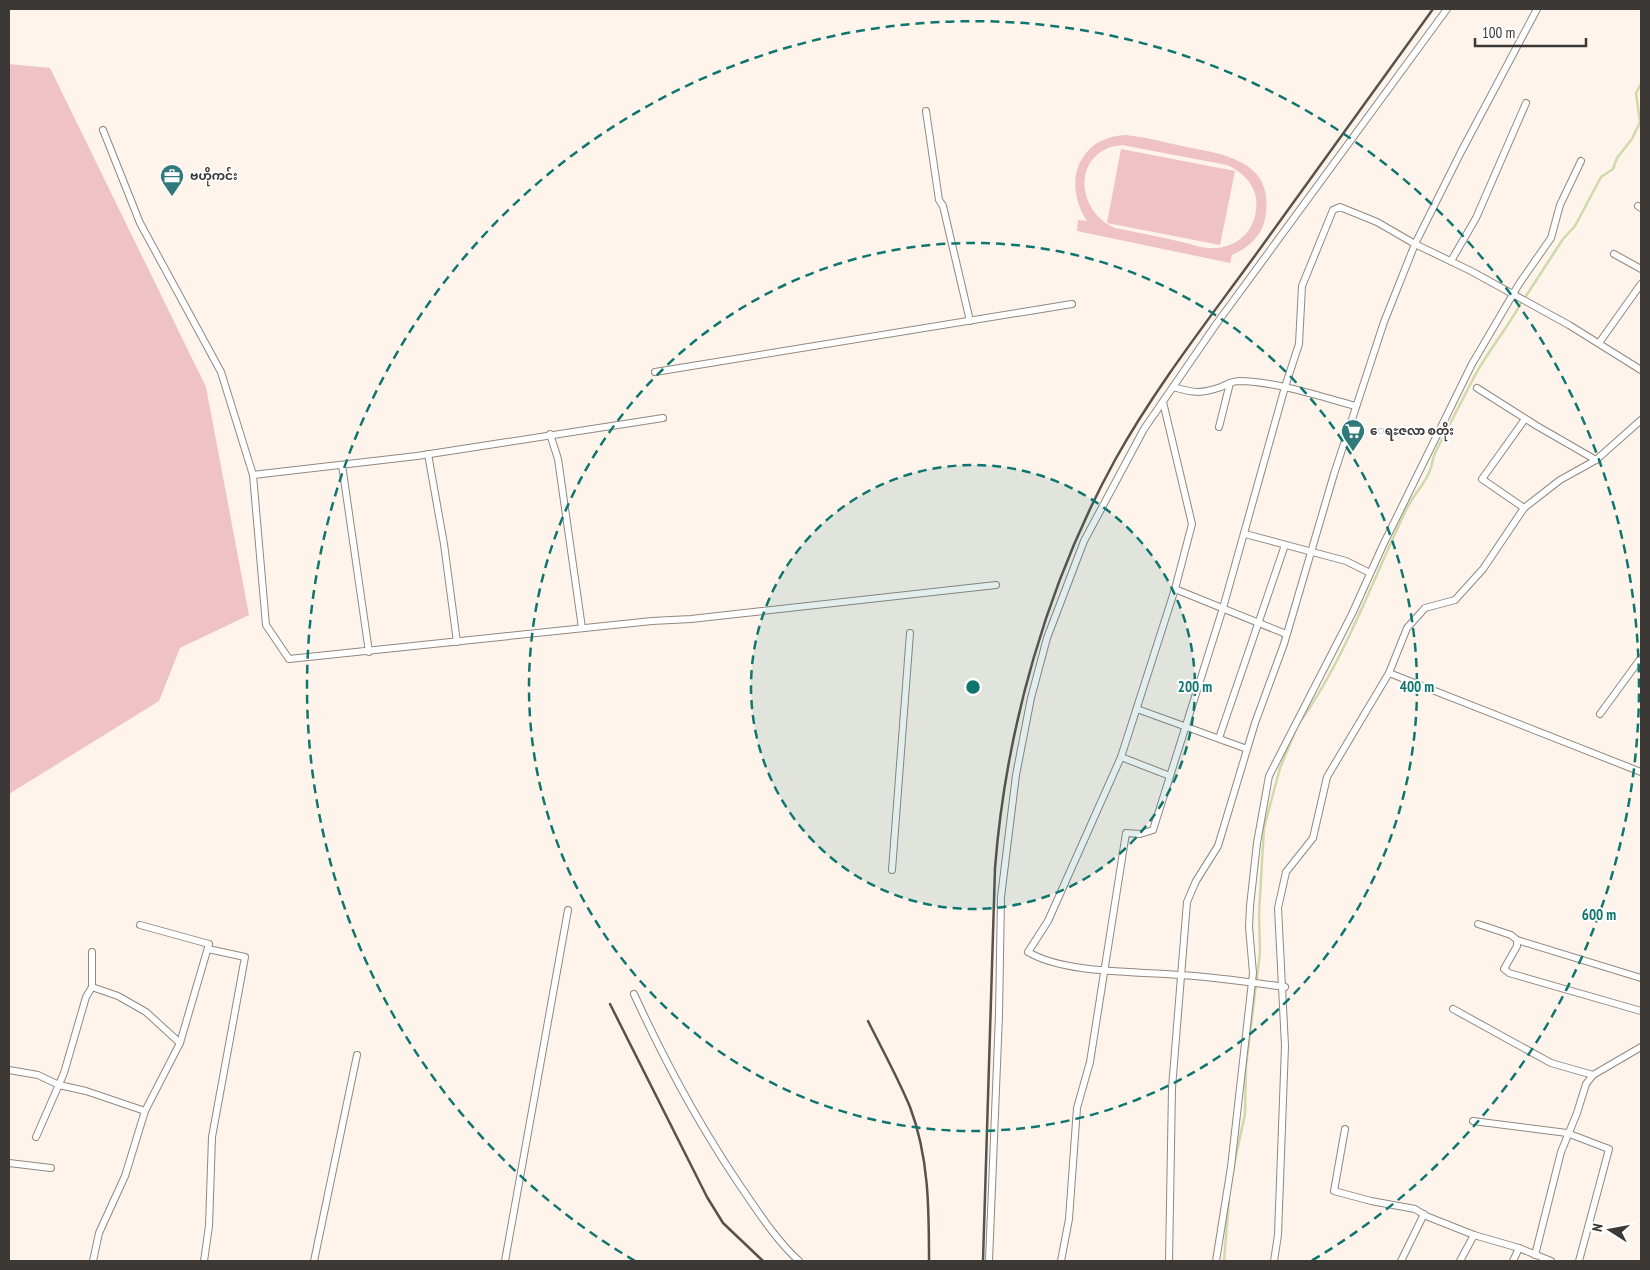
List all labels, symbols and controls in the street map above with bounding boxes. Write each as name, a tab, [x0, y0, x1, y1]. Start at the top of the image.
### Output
scale bar	[1475, 15, 1586, 47]
text: 100 m	[1482, 23, 1515, 42]
office icon: ဗဟိုကင်း	[159, 163, 185, 197]
place label: ဗဟိုကင်း	[190, 166, 238, 187]
supermarket icon: ေရႊဇလာ စတိုး	[1340, 418, 1366, 452]
place label: ေရႊဇလာ စတိုး	[1370, 422, 1454, 442]
text: 200 m	[1178, 677, 1212, 696]
text: 400 m	[1400, 677, 1434, 696]
centre of rings	[964, 678, 982, 696]
text: 600 m	[1582, 905, 1616, 924]
north arrow	[1585, 1205, 1635, 1255]
text: N	[1588, 1222, 1607, 1233]

